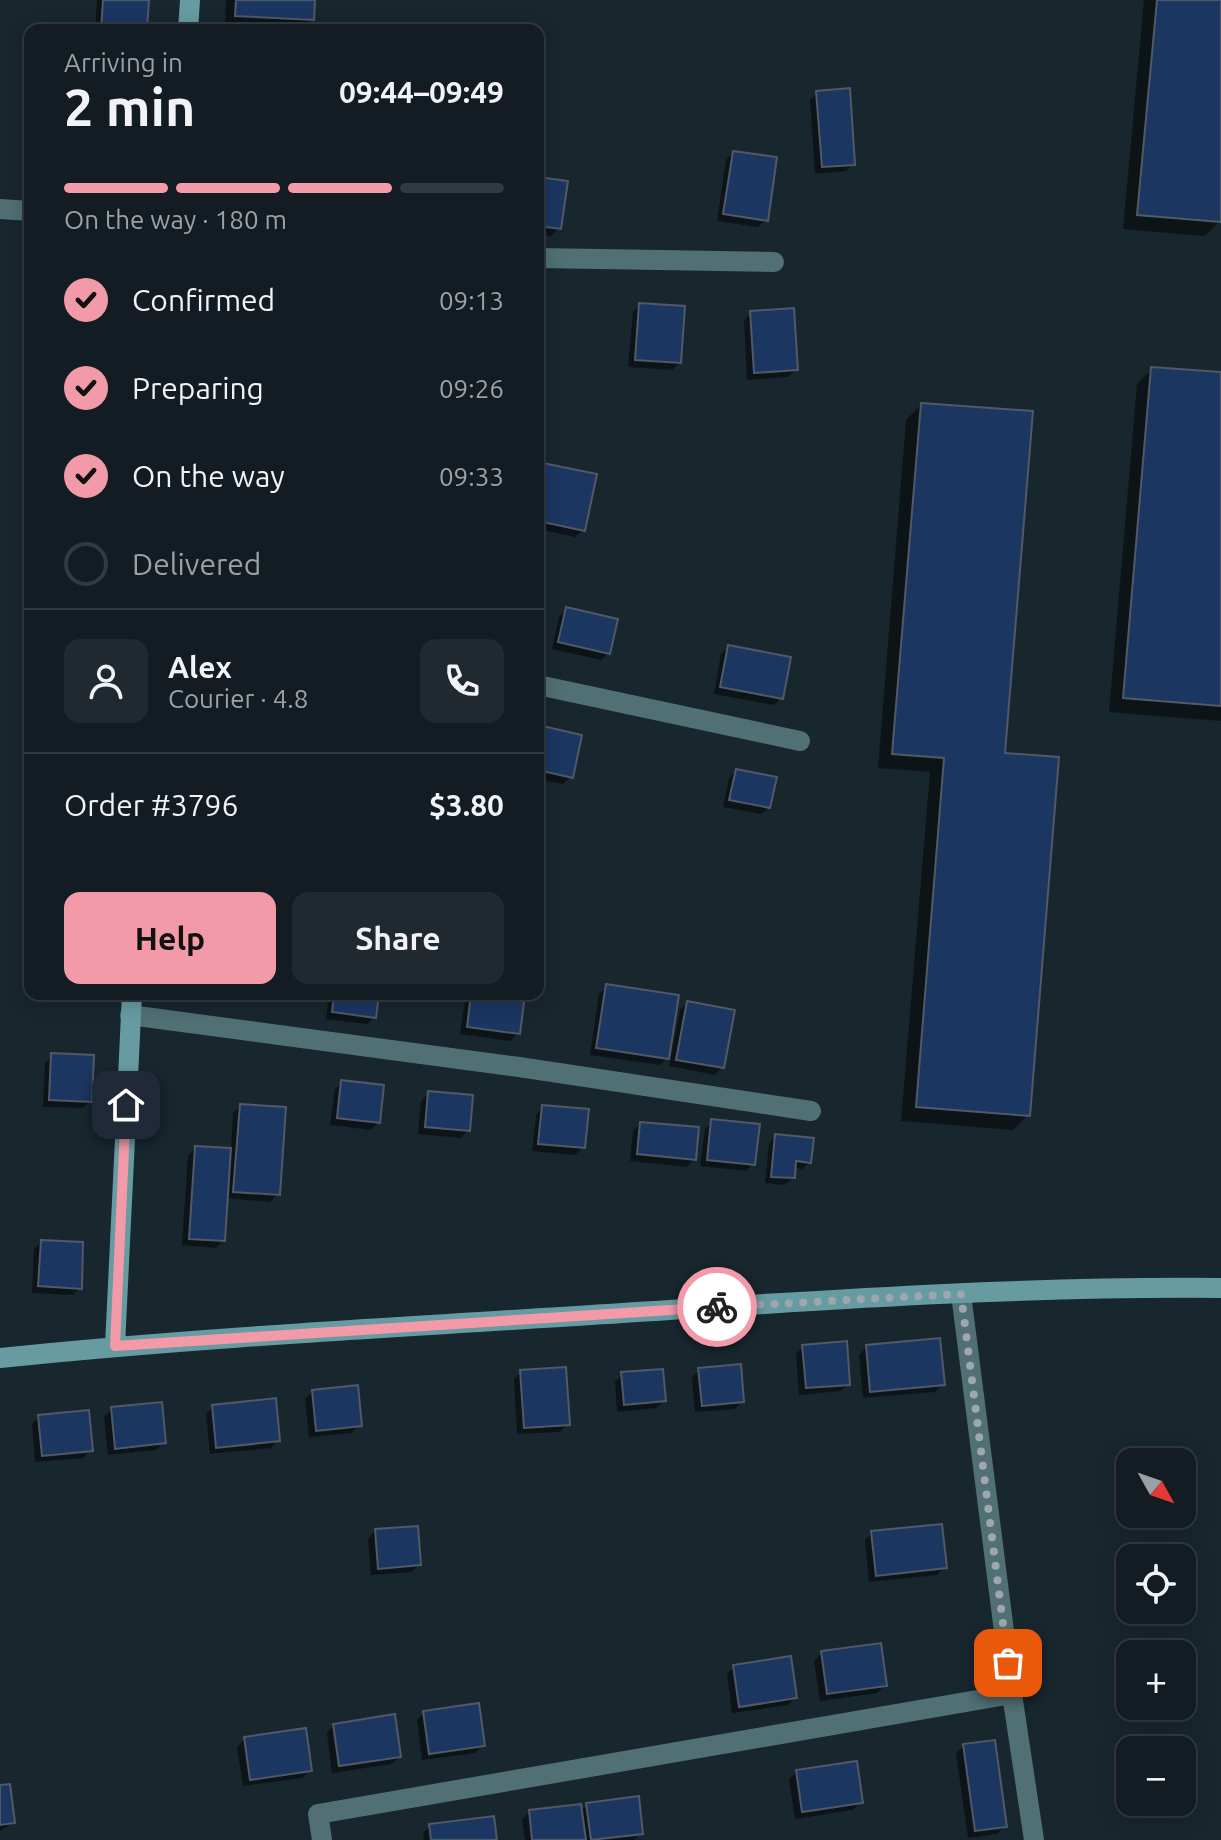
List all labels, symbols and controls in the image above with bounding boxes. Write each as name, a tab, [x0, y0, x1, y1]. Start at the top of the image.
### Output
text: Arriving in	[64, 48, 183, 77]
text: 09:44–09:49	[339, 75, 504, 109]
text: 2 min	[64, 78, 195, 136]
text: On the way · 180 m	[64, 205, 287, 234]
icon: check	[64, 278, 108, 322]
text: Confirmed	[132, 283, 275, 317]
text: 09:13	[439, 286, 504, 315]
icon: check	[64, 366, 108, 410]
text: Preparing	[132, 371, 264, 405]
text: 09:26	[439, 374, 504, 403]
icon: check	[64, 454, 108, 498]
text: On the way	[132, 459, 285, 493]
text: 09:33	[439, 462, 504, 491]
text: Delivered	[132, 547, 261, 581]
button: person	[64, 639, 148, 723]
button: phone	[420, 639, 504, 723]
text: Alex	[168, 650, 232, 684]
text: Courier · 4.8	[168, 684, 308, 713]
text: Order #3796	[64, 788, 238, 822]
text: $3.80	[429, 788, 504, 822]
button: Help	[64, 892, 276, 984]
button: Share	[292, 892, 504, 984]
pin	[92, 1071, 160, 1139]
icon: home	[104, 1083, 148, 1127]
courier	[677, 1267, 757, 1347]
icon: bike	[695, 1285, 739, 1329]
north arrow	[1116, 1448, 1196, 1528]
map controls	[1116, 1448, 1196, 1816]
button: locate	[1116, 1544, 1196, 1624]
pin	[974, 1629, 1042, 1697]
button: +	[1116, 1640, 1196, 1720]
icon: bag	[986, 1641, 1030, 1685]
button: −	[1116, 1736, 1196, 1816]

